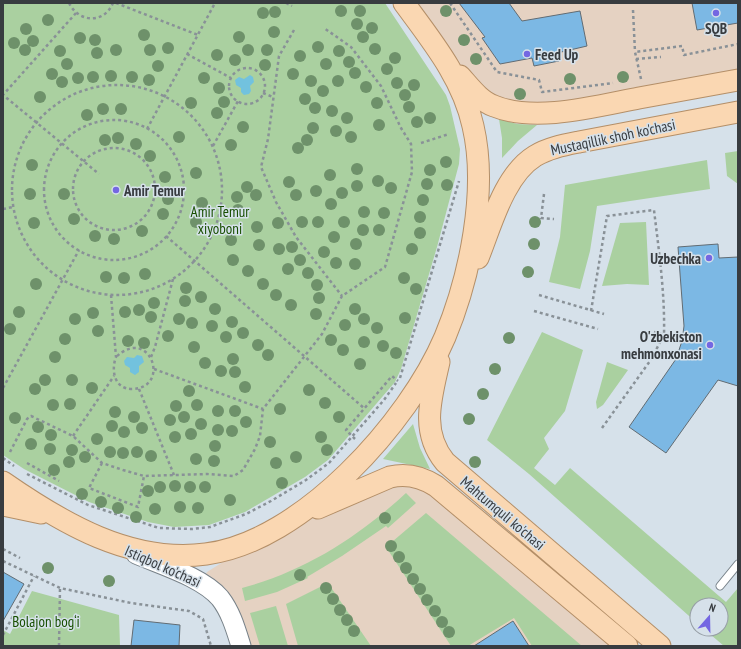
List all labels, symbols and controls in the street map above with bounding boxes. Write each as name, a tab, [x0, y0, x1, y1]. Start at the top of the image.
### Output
marker: SQB	[711, 8, 721, 18]
place label: SQB	[705, 19, 727, 38]
place label: Feed Up	[535, 45, 579, 64]
marker: Feed Up	[522, 49, 532, 59]
street label: Mustaqillik shoh ko'chasi	[549, 115, 677, 159]
place label: Amir Temur	[123, 181, 185, 200]
marker: Amir Temur	[111, 185, 121, 195]
park label: Amir Temur xiyoboni	[191, 202, 250, 238]
place label: Uzbechka	[650, 249, 701, 268]
marker: Uzbechka	[704, 253, 714, 263]
place label: O'zbekiston mehmonxonasi	[621, 327, 702, 363]
marker: O'zbekiston mehmonxonasi	[705, 340, 715, 350]
street label: Mahtumquli ko'chasi	[457, 472, 549, 554]
street label: Istiqbol ko'chasi	[122, 541, 204, 591]
north arrow	[689, 597, 729, 637]
text: N	[707, 600, 718, 615]
park label: Bolajon bog‘i	[12, 612, 80, 631]

